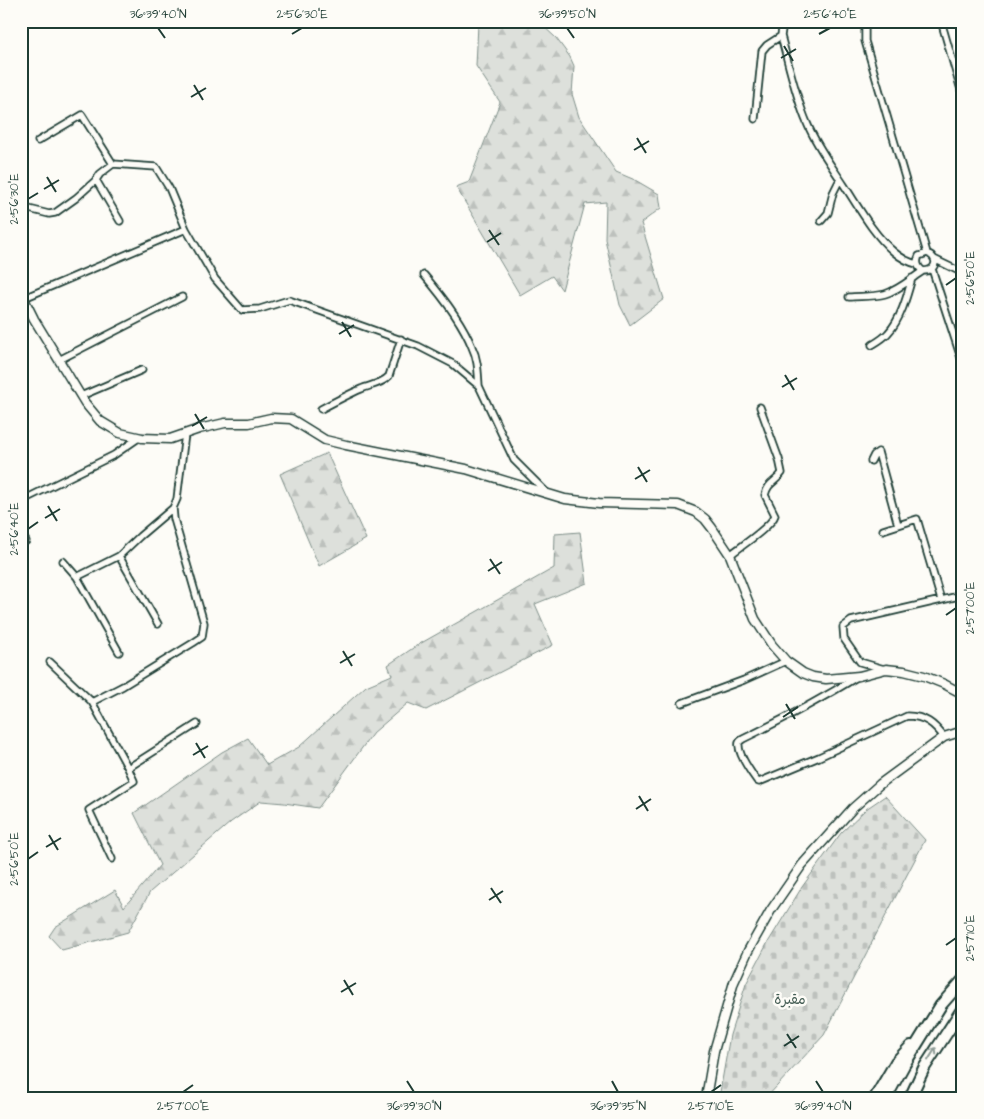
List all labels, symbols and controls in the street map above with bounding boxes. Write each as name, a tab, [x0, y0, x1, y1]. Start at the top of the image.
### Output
text: 36°39'40"N	[129, 6, 187, 23]
text: 2°56'30"E	[276, 6, 328, 23]
text: 36°39'50"N	[538, 6, 596, 23]
text: 2°56'40"E	[803, 6, 857, 23]
text: 2°56'30"E	[6, 173, 23, 225]
text: 2°56'50"E	[962, 251, 979, 305]
text: 2°56'40"E	[6, 502, 23, 556]
text: 2°57'00"E	[962, 582, 979, 634]
text: 2°56'50"E	[6, 832, 23, 886]
text: 2°57'10"E	[962, 915, 979, 961]
park label: مقبرة	[774, 990, 806, 1010]
one-way arrow	[928, 1048, 938, 1062]
text: 2°57'00"E	[157, 1098, 209, 1115]
text: 36°39'30"N	[386, 1098, 442, 1115]
text: 36°39'35"N	[590, 1098, 647, 1115]
text: 2°57'10"E	[688, 1098, 734, 1115]
text: 36°39'40"N	[794, 1098, 852, 1115]

